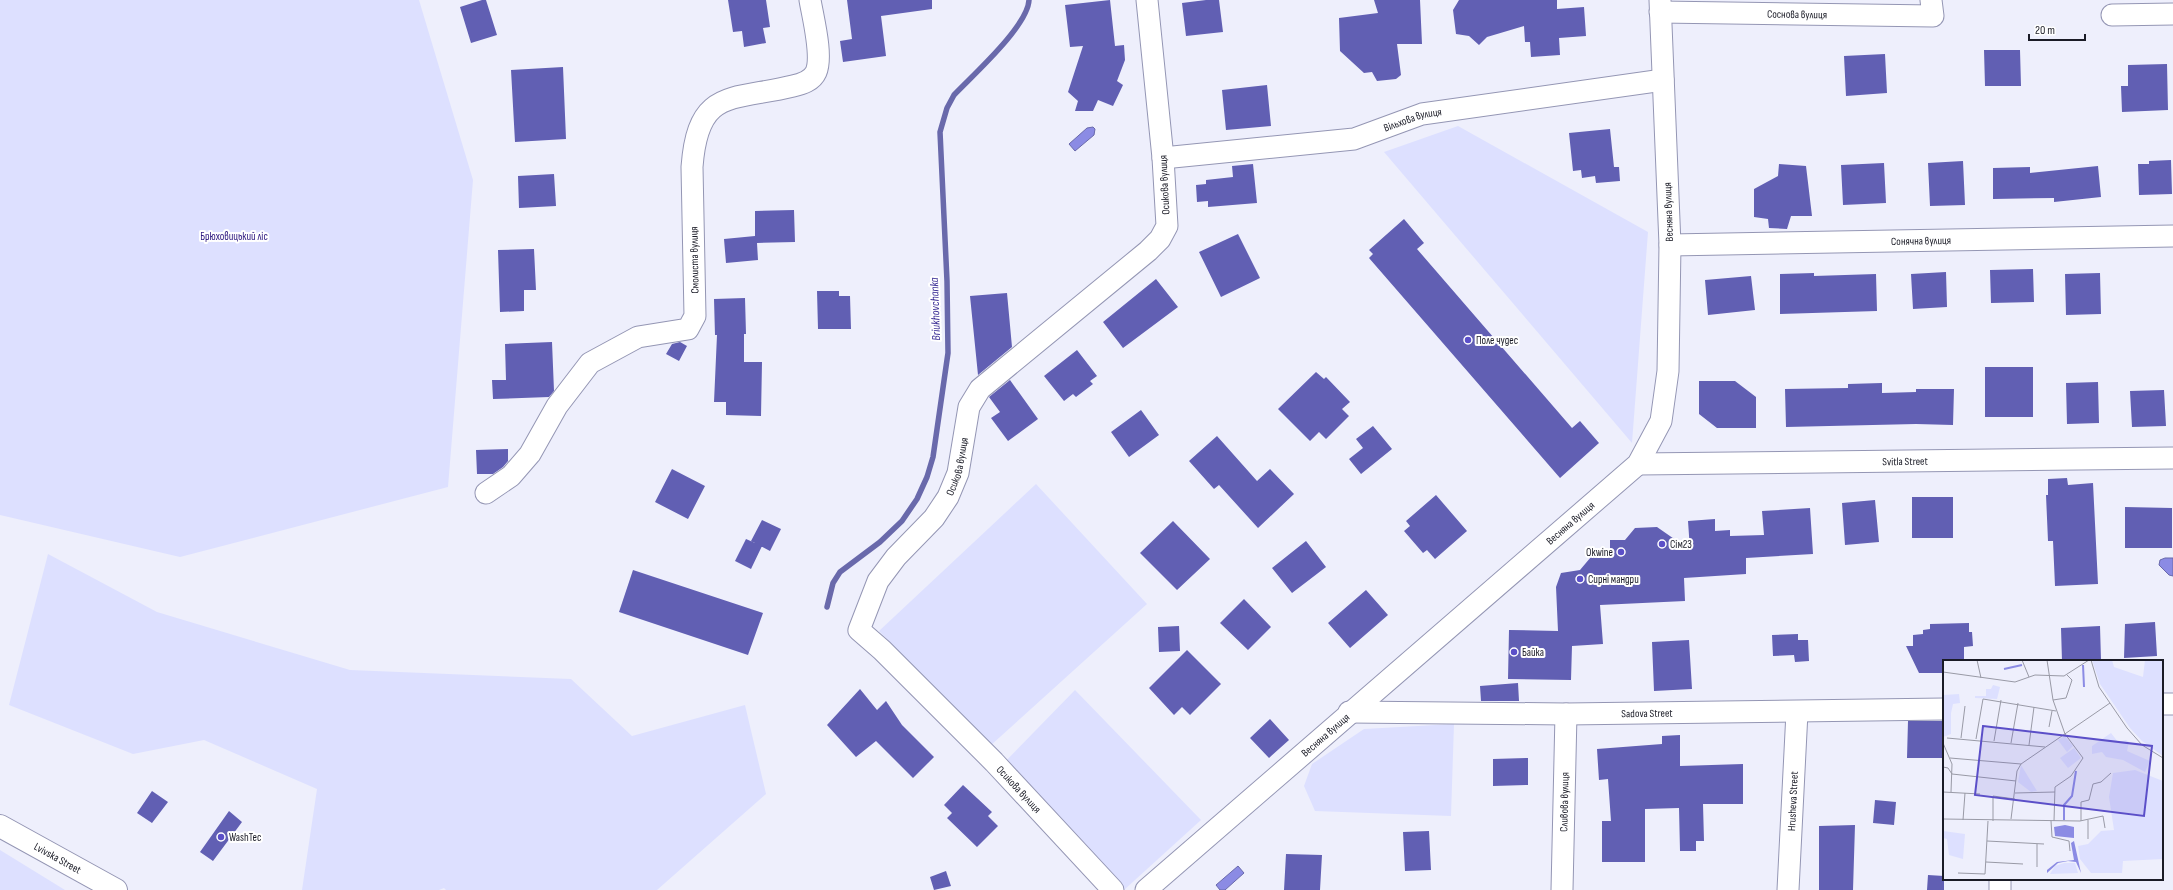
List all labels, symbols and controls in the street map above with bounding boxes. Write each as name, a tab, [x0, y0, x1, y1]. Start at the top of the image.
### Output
street label: Соснова вулиця	[1767, 8, 1827, 21]
scale bar	[2029, 16, 2085, 42]
text: 20 m	[2035, 23, 2055, 38]
street label: Вільхова вулиця	[1382, 105, 1443, 135]
street label: Осикова вулиця	[1156, 155, 1173, 215]
street label: Весняна вулиця	[1661, 182, 1676, 242]
street label: Смолиста вулиця	[687, 226, 702, 294]
park label: Брюховицький ліс	[200, 230, 268, 243]
street label: Сонячна вулиця	[1891, 234, 1951, 248]
water label: Briukhovchanka	[927, 277, 944, 341]
place label: Поле чудес	[1476, 334, 1518, 347]
marker: Поле чудес	[1463, 335, 1473, 345]
street label: Осикова вулиця	[943, 436, 971, 498]
street label: Svitla Street	[1882, 455, 1929, 468]
street label: Весняна вулиця	[1544, 499, 1597, 548]
place label: Сім23	[1670, 538, 1692, 551]
marker: Сім23	[1657, 539, 1667, 549]
place label: Okwine	[1586, 546, 1613, 559]
marker: Okwine	[1616, 547, 1626, 557]
place label: Сирні мандри	[1588, 573, 1639, 586]
marker: Сирні мандри	[1575, 574, 1585, 584]
place label: Байка	[1522, 646, 1544, 659]
marker: Байка	[1509, 647, 1519, 657]
inset map	[1943, 660, 2163, 880]
street label: Sadova Street	[1621, 707, 1673, 720]
street label: Весняна вулиця	[1299, 711, 1352, 760]
street label: Осикова вулиця	[994, 763, 1044, 816]
street label: Hrusheva Street	[1785, 770, 1801, 831]
street label: Сливова вулиця	[1557, 772, 1572, 832]
place label: WashTec	[229, 831, 261, 844]
marker: WashTec	[216, 832, 226, 842]
street label: Lvivska Street	[32, 840, 84, 877]

